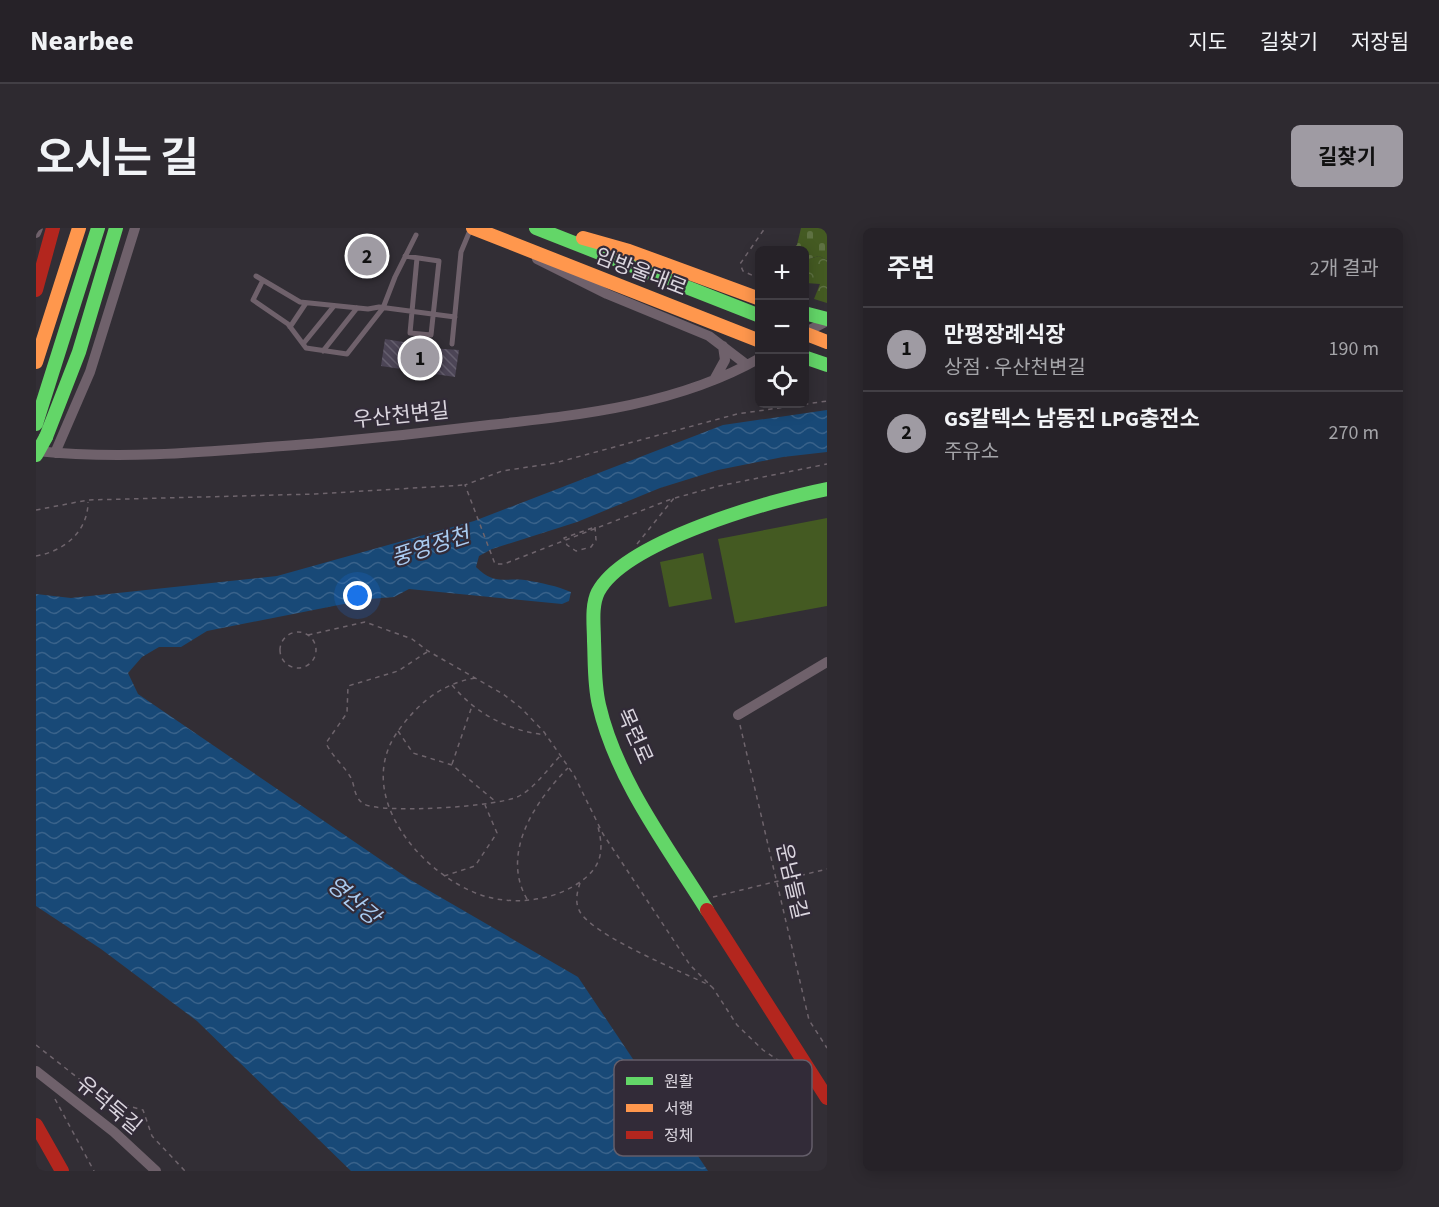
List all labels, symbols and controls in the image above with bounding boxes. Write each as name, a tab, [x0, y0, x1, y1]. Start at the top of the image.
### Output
text: Nearbee	[30, 21, 134, 61]
text: 지도	[1188, 27, 1227, 57]
text: 길찾기	[1260, 27, 1318, 57]
text: 저장됨	[1351, 27, 1409, 57]
button: 길찾기	[1291, 125, 1403, 187]
text: 오시는 길	[36, 129, 199, 189]
pin: 2	[348, 234, 386, 279]
street label: 임방울대로	[591, 241, 691, 303]
map controls	[755, 246, 809, 408]
button: +	[755, 246, 809, 300]
text: 주변	[887, 250, 935, 287]
text: 2개 결과	[1310, 255, 1379, 283]
button: −	[755, 300, 809, 354]
text: 만평장례식장	[944, 319, 1065, 351]
text: 1	[901, 335, 912, 363]
text: 190 m	[1329, 335, 1379, 363]
pin: 1	[400, 336, 440, 380]
button: locate	[755, 354, 809, 408]
text: 상점 · 우산천변길	[944, 354, 1086, 382]
street label: 우산천변길	[351, 395, 451, 435]
text: GS칼텍스 남동진 LPG충전소	[944, 403, 1200, 435]
text: 2	[901, 419, 912, 447]
text: 270 m	[1329, 419, 1379, 447]
text: 주유소	[944, 438, 999, 466]
water label: 풍영정천	[387, 518, 476, 575]
your location	[343, 581, 372, 610]
street label: 목련로	[610, 703, 660, 769]
street label: 운남들길	[769, 840, 815, 922]
water label: 영산강	[320, 869, 389, 934]
legend	[614, 1060, 812, 1156]
street label: 유덕둑길	[70, 1069, 148, 1141]
text: 원활	[664, 1071, 694, 1093]
text: 서행	[664, 1098, 693, 1120]
text: 정체	[664, 1125, 693, 1147]

